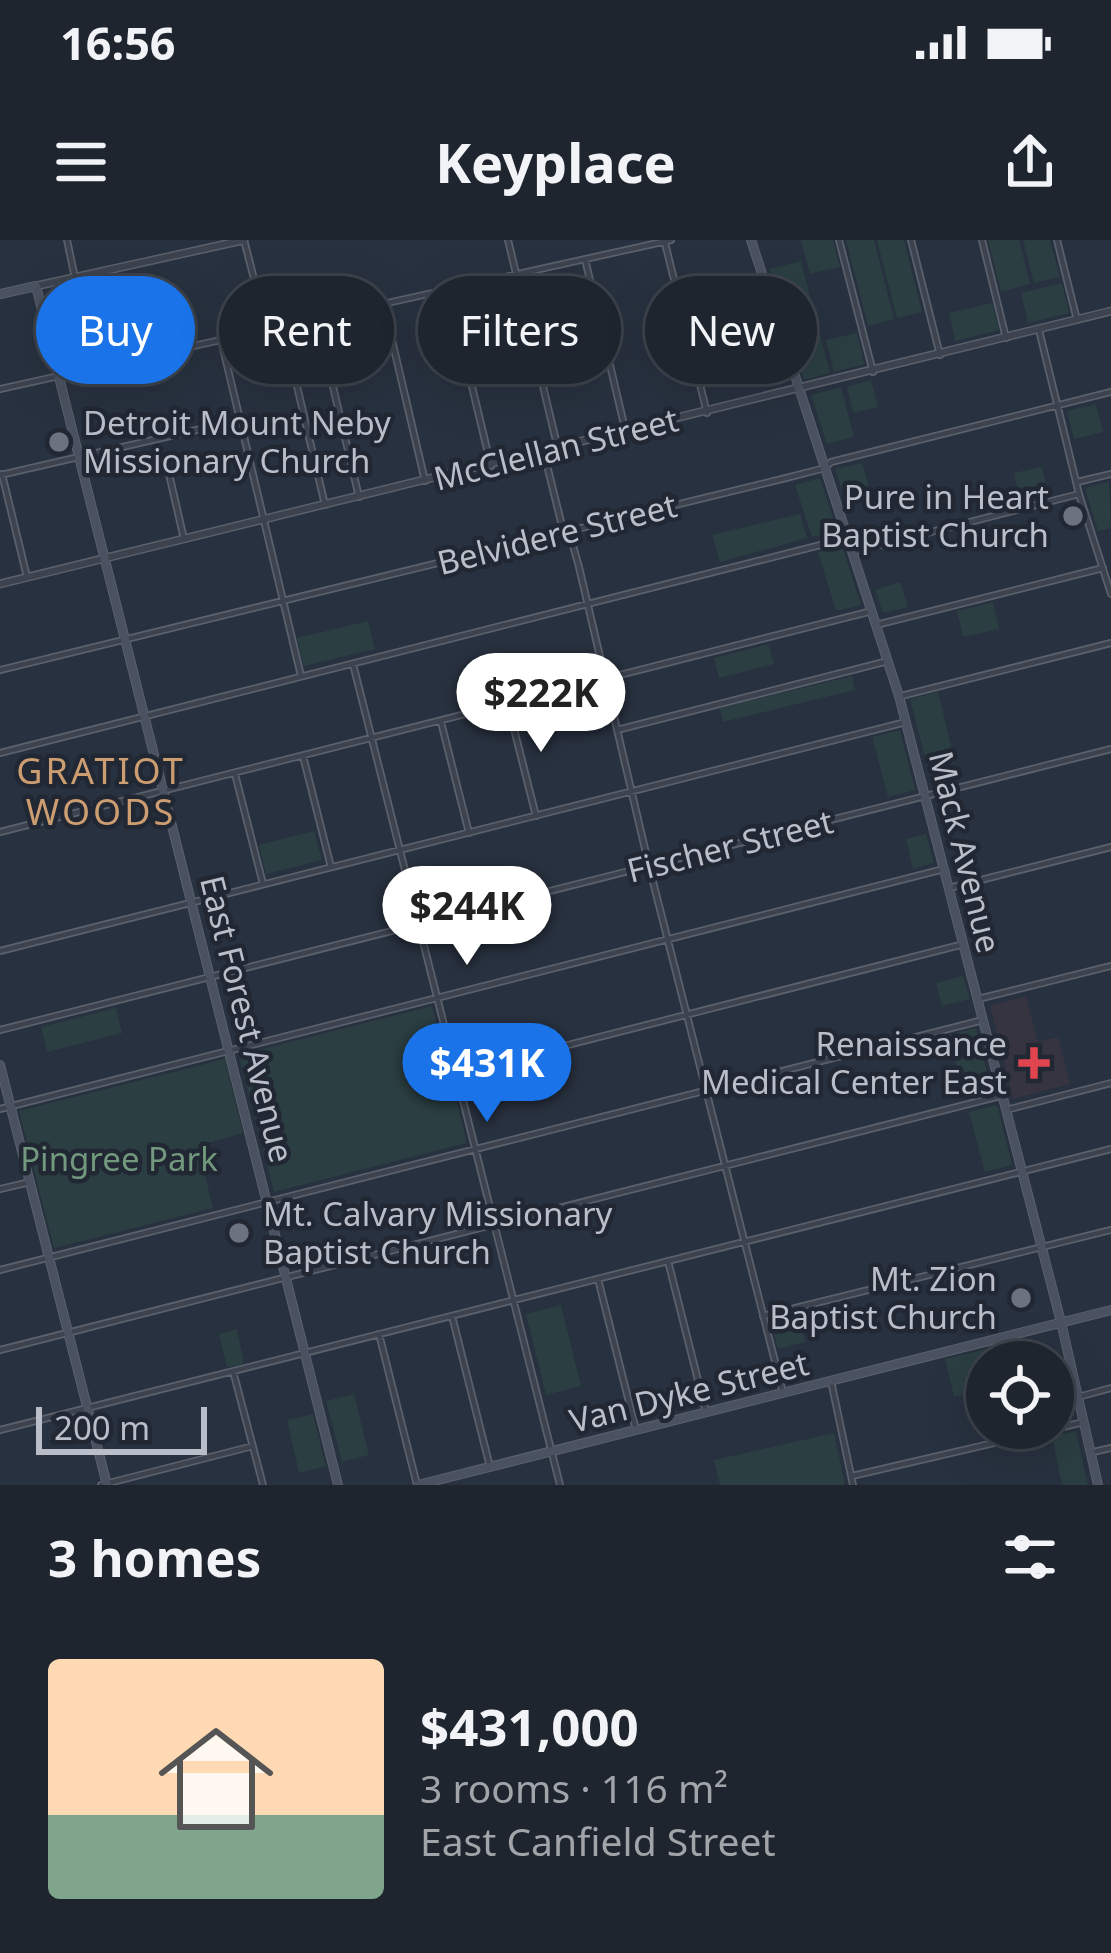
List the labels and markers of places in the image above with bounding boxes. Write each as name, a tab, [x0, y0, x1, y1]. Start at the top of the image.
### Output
place label: Detroit Mount Neby Missionary Church	[83, 400, 391, 483]
marker: Detroit Mount Neby Missionary Church	[46, 429, 72, 455]
place label: Pure in Heart Baptist Church	[821, 474, 1049, 557]
marker: Pure in Heart Baptist Church	[1060, 503, 1086, 529]
pin: $222K	[457, 653, 625, 755]
pin: $244K	[383, 866, 551, 968]
place label: Renaissance Medical Center East	[701, 1021, 1007, 1104]
pin: $431K	[403, 1023, 571, 1125]
marker: Renaissance Medical Center East	[1018, 1047, 1050, 1079]
place label: Mt. Calvary Missionary Baptist Church	[263, 1191, 613, 1274]
marker: Mt. Calvary Missionary Baptist Church	[226, 1220, 252, 1246]
place label: Mt. Zion Baptist Church	[769, 1256, 997, 1339]
marker: Mt. Zion Baptist Church	[1008, 1285, 1034, 1311]

